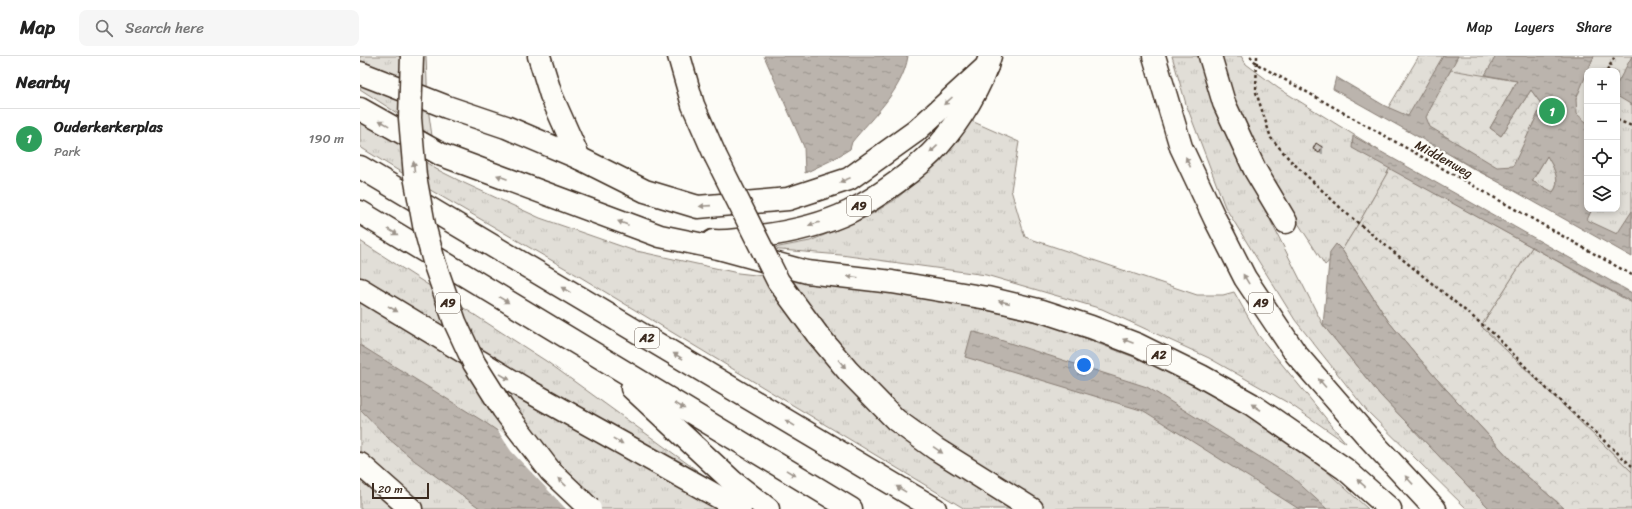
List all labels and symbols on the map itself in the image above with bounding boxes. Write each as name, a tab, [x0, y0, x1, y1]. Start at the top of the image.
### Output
pin: 1	[1539, 96, 1565, 126]
one-way arrow	[943, 97, 953, 106]
one-way arrow	[378, 119, 390, 126]
street label: Middenweg	[1411, 134, 1478, 185]
one-way arrow	[929, 144, 939, 154]
one-way arrow	[1185, 156, 1191, 168]
one-way arrow	[411, 161, 417, 173]
one-way arrow	[495, 174, 507, 180]
one-way arrow	[839, 176, 851, 183]
road number: A9	[847, 196, 871, 216]
one-way arrow	[698, 202, 711, 209]
one-way arrow	[617, 219, 629, 225]
one-way arrow	[807, 221, 819, 227]
one-way arrow	[387, 229, 399, 236]
one-way arrow	[1242, 273, 1249, 285]
one-way arrow	[847, 274, 859, 280]
one-way arrow	[561, 286, 571, 294]
road number: A9	[436, 293, 460, 313]
road number: A9	[1249, 293, 1273, 313]
one-way arrow	[499, 296, 509, 304]
one-way arrow	[998, 299, 1010, 305]
one-way arrow	[387, 306, 399, 313]
road number: A2	[635, 328, 659, 348]
one-way arrow	[1122, 338, 1134, 344]
road number: A2	[1147, 345, 1171, 365]
one-way arrow	[672, 353, 684, 360]
your location	[1074, 355, 1094, 375]
one-way arrow	[838, 358, 847, 369]
one-way arrow	[499, 373, 511, 380]
one-way arrow	[1318, 378, 1327, 389]
one-way arrow	[674, 403, 686, 410]
one-way arrow	[1251, 403, 1261, 411]
one-way arrow	[784, 419, 796, 426]
one-way arrow	[612, 437, 624, 444]
one-way arrow	[933, 446, 944, 454]
one-way arrow	[786, 469, 796, 477]
one-way arrow	[1404, 475, 1414, 485]
one-way arrow	[556, 478, 567, 487]
one-way arrow	[1356, 479, 1366, 488]
scale bar	[372, 481, 429, 500]
one-way arrow	[895, 486, 907, 493]

